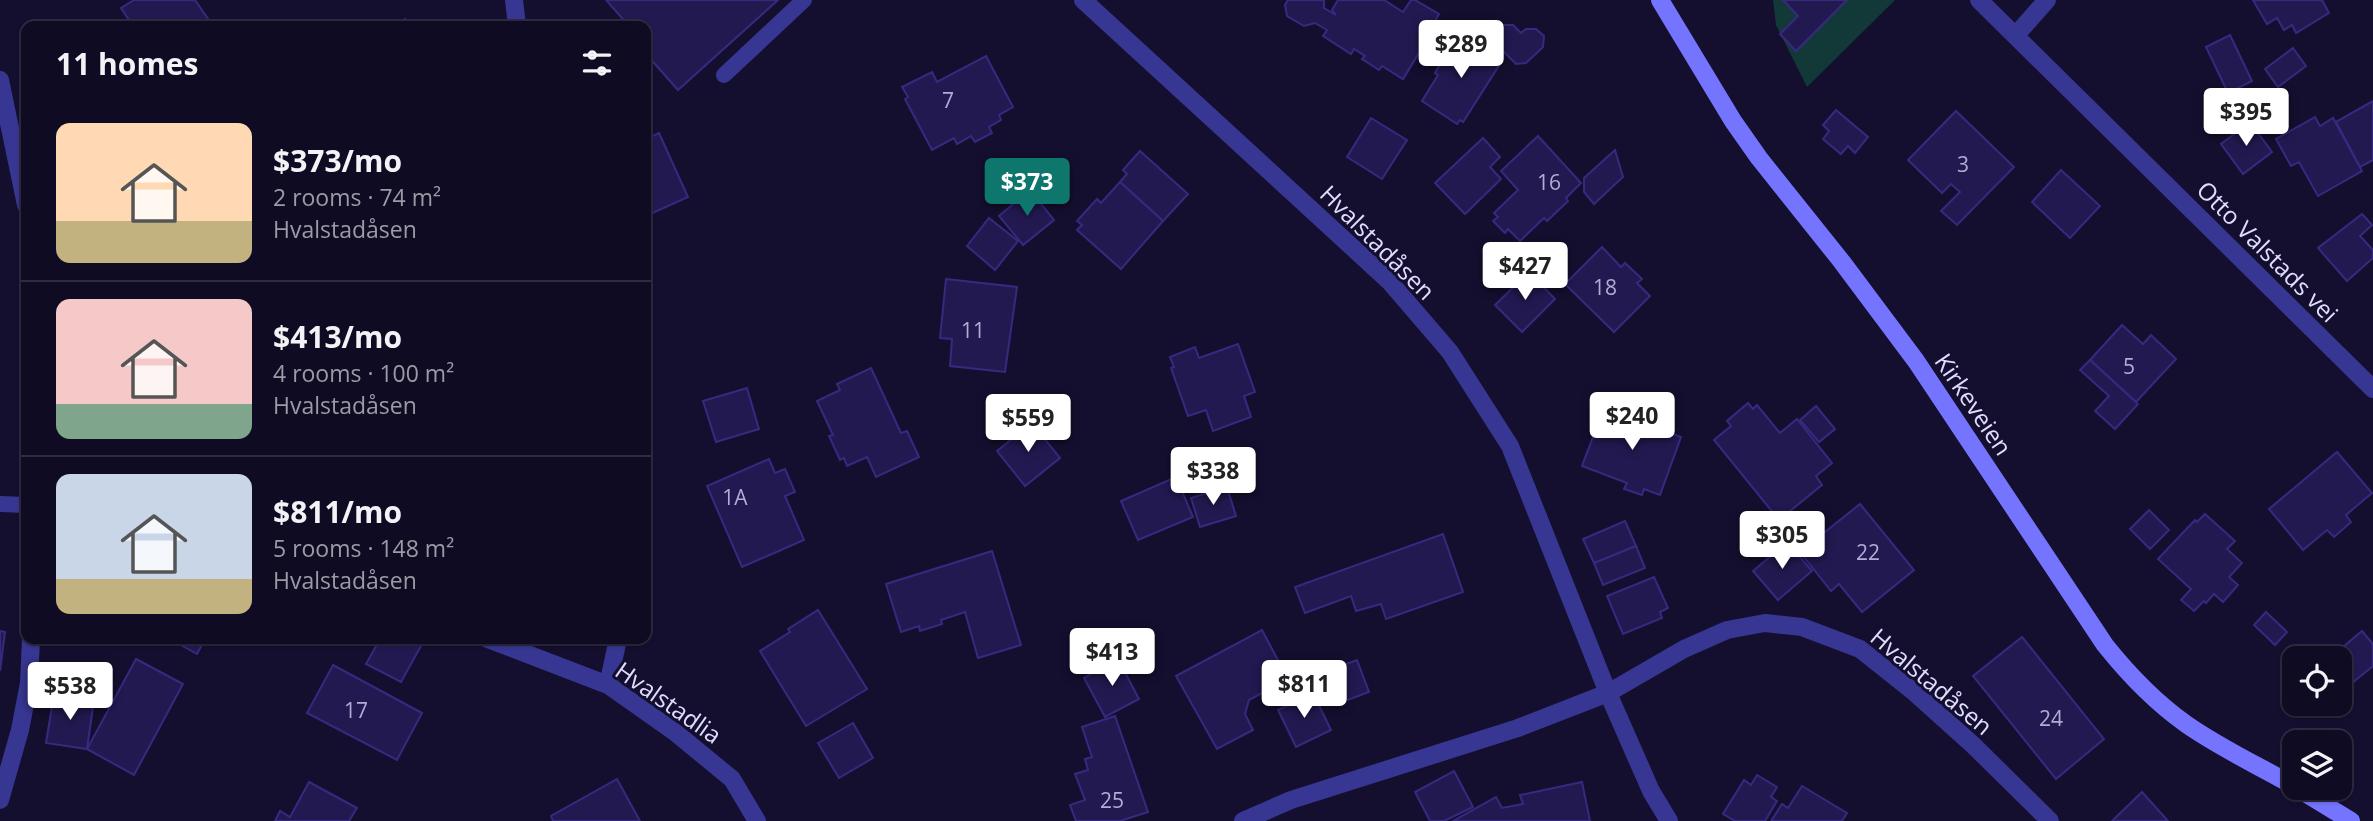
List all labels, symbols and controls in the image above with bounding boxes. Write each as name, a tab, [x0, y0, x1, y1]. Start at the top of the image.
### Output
pin: $289	[1420, 20, 1502, 80]
text: $289	[1435, 27, 1487, 59]
text: 11 homes	[56, 43, 199, 84]
icon: filters	[578, 44, 616, 82]
house number: 7	[942, 86, 954, 114]
pin: $395	[2205, 88, 2287, 148]
text: $395	[2220, 95, 2272, 127]
text: $373/mo	[273, 140, 402, 181]
house number: 3	[1957, 150, 1969, 178]
icon: home	[112, 151, 196, 235]
pin: $373	[986, 158, 1068, 218]
text: $373	[1001, 165, 1053, 197]
house number: 16	[1537, 168, 1561, 196]
street label: Otto Valstads vei	[2190, 173, 2346, 329]
street label: Hvalstadåsen	[1313, 177, 1443, 307]
text: 2 rooms · 74 m²	[273, 181, 441, 213]
text: Hvalstadåsen	[273, 213, 417, 245]
pin: $427	[1484, 243, 1566, 302]
text: $427	[1499, 249, 1551, 281]
house number: 18	[1593, 273, 1617, 301]
text: $413/mo	[273, 316, 402, 357]
house number: 11	[961, 316, 985, 344]
icon: home	[112, 327, 196, 411]
street label: Kirkeveien	[1928, 347, 2020, 461]
house number: 5	[2123, 352, 2135, 380]
text: 4 rooms · 100 m²	[273, 357, 454, 389]
text: Hvalstadåsen	[273, 389, 417, 421]
pin: $240	[1591, 392, 1673, 452]
pin: $559	[987, 394, 1069, 454]
text: $240	[1606, 399, 1658, 431]
text: $559	[1002, 401, 1054, 433]
pin: $338	[1172, 448, 1254, 507]
text: $338	[1187, 454, 1239, 486]
house number: 1A	[722, 483, 748, 511]
text: $811/mo	[273, 491, 402, 532]
icon: home	[112, 502, 196, 586]
pin: $305	[1741, 512, 1823, 571]
text: $305	[1756, 518, 1808, 550]
text: 5 rooms · 148 m²	[273, 532, 454, 564]
house number: 22	[1856, 538, 1880, 566]
text: Hvalstadåsen	[273, 564, 417, 596]
street label: Hvalstadåsen	[1864, 620, 2000, 742]
pin: $413	[1071, 628, 1153, 688]
text: $413	[1086, 635, 1138, 667]
map controls	[2282, 646, 2352, 800]
button: locate	[2282, 646, 2352, 716]
street label: Hvalstadlia	[609, 653, 729, 751]
pin: $811	[1263, 660, 1345, 720]
pin: $538	[29, 662, 111, 722]
text: $811	[1278, 667, 1330, 699]
text: $538	[44, 669, 96, 701]
house number: 17	[344, 696, 368, 724]
house number: 24	[2039, 704, 2063, 732]
button: layers	[2282, 730, 2352, 800]
house number: 25	[1100, 786, 1124, 814]

